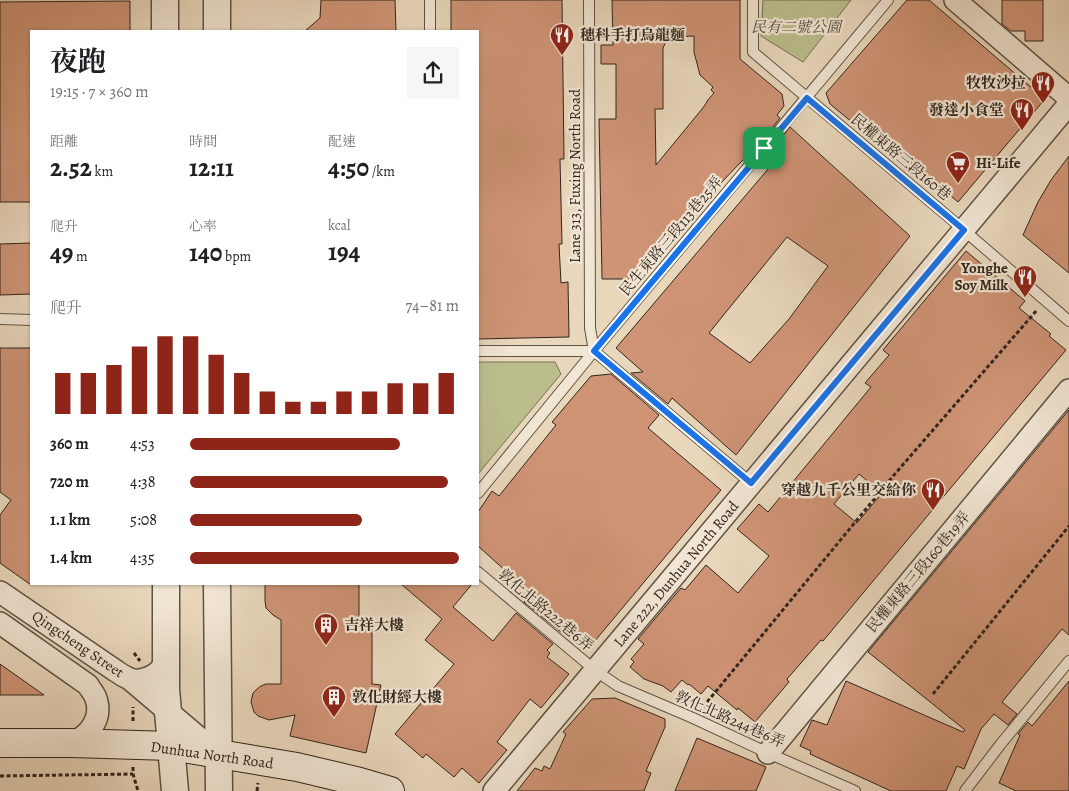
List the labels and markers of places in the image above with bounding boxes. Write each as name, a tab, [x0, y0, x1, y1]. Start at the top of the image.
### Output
restaurant icon: 穗科手打烏龍麵	[549, 22, 575, 56]
place label: 穗科手打烏龍麵	[580, 25, 685, 45]
restaurant icon: 牧牧沙拉	[1030, 70, 1056, 104]
place label: 牧牧沙拉	[966, 73, 1026, 93]
restaurant icon: 發達小食堂	[1009, 97, 1035, 131]
place label: 發達小食堂	[929, 100, 1004, 120]
pin	[743, 127, 785, 169]
supermarket icon: Hi-Life	[945, 150, 971, 184]
place label: Hi-Life	[976, 153, 1021, 173]
place label: Yonghe Soy Milk	[954, 258, 1008, 295]
restaurant icon: Yonghe Soy Milk	[1012, 264, 1038, 298]
restaurant icon: 穿越九千公里交給你	[920, 477, 946, 511]
place label: 穿越九千公里交給你	[781, 480, 916, 500]
building icon: 吉祥大樓	[313, 612, 339, 646]
place label: 吉祥大樓	[344, 615, 404, 635]
building icon: 敦化財經大樓	[321, 684, 347, 718]
place label: 敦化財經大樓	[352, 687, 442, 707]

